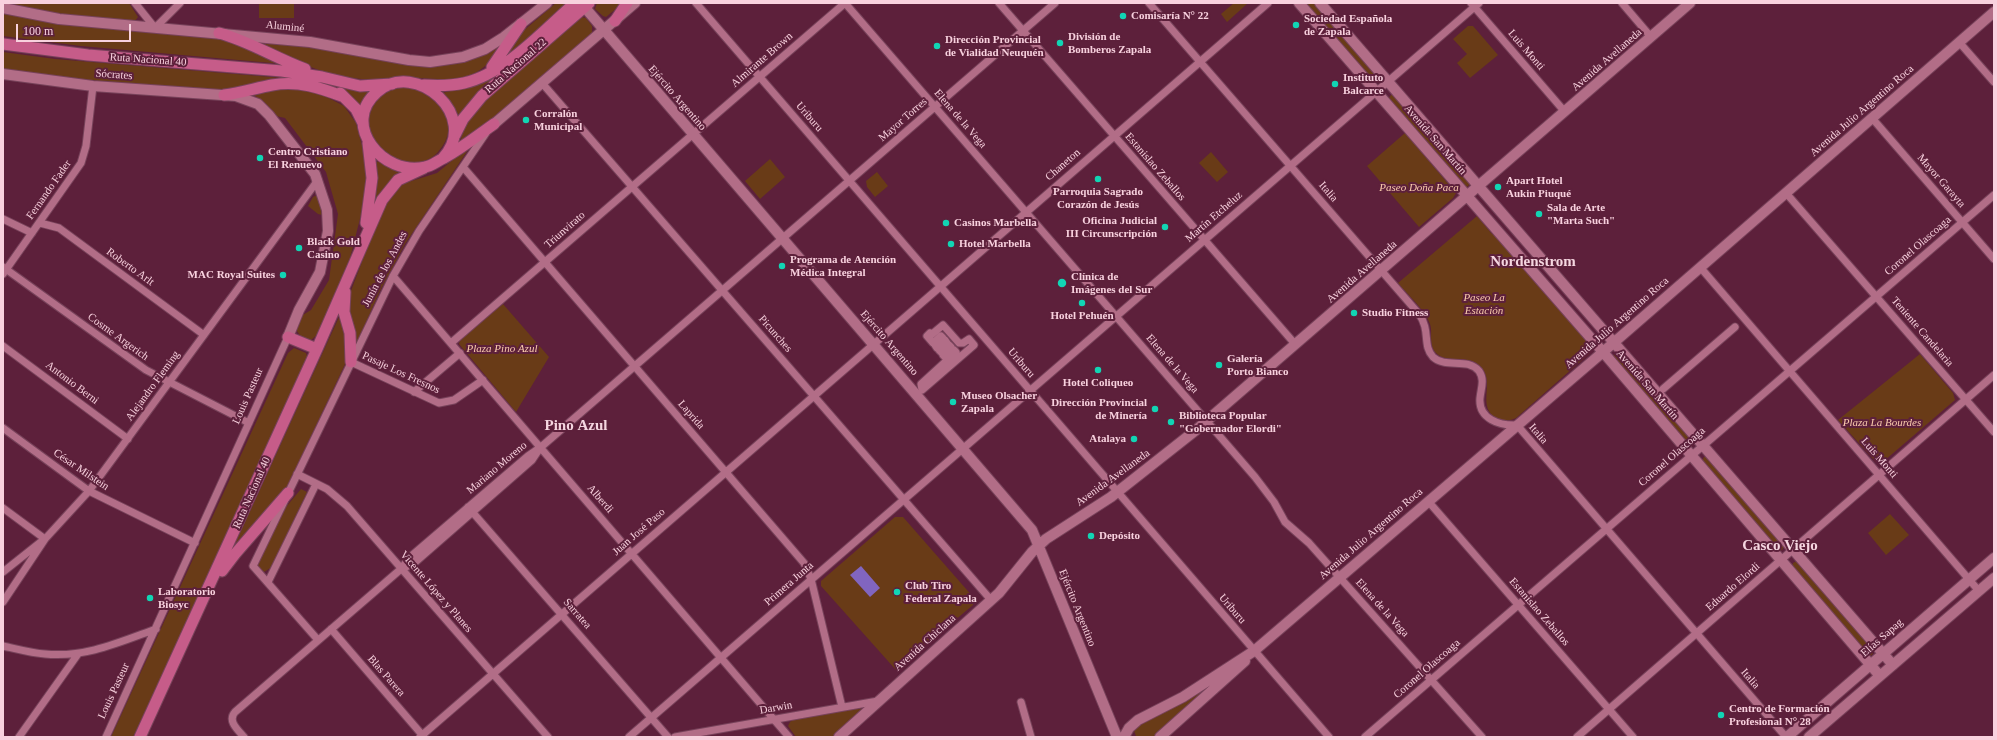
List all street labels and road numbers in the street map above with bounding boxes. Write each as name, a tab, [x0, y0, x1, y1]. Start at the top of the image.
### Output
street label: Aluminé	[265, 18, 305, 36]
street label: Avenida Avellaneda	[1569, 26, 1645, 94]
street label: Luis Monti	[1505, 27, 1547, 73]
street label: Almirante Brown	[729, 30, 795, 90]
street label: Ruta Nacional 22	[483, 36, 549, 96]
street label: Ruta Nacional 40	[109, 51, 187, 69]
street label: Avenida Julio Argentino Roca	[1807, 62, 1917, 160]
street label: Ejército Argentino	[645, 63, 709, 133]
street label: Sócrates	[95, 67, 133, 83]
street label: Elena de la Vega	[931, 87, 989, 151]
street label: Mayor Torres	[876, 95, 930, 145]
street label: Uriburu	[793, 100, 825, 134]
street label: Avenida San Martín	[1401, 102, 1469, 178]
street label: Estanislao Zeballos	[1122, 130, 1188, 204]
street label: Chaneton	[1043, 146, 1083, 184]
street label: Mayor Garayta	[1914, 151, 1968, 211]
street label: Fernando Fader	[24, 158, 74, 222]
street label: Italia	[1316, 179, 1340, 205]
street label: Martín Etcheluz	[1183, 189, 1245, 245]
street label: Triunvirato	[542, 209, 588, 251]
street label: Coronel Olascoaga	[1882, 213, 1954, 279]
street label: Junín de los Andes	[360, 229, 410, 309]
street label: Avenida Avellaneda	[1324, 238, 1400, 306]
street label: Roberto Arlt	[104, 245, 156, 289]
street label: Avenida Julio Argentino Roca	[1562, 274, 1672, 372]
street label: Teniente Candelaria	[1888, 294, 1956, 370]
street label: Ejército Argentino	[857, 308, 921, 378]
street label: Cosme Argerich	[85, 310, 151, 364]
street label: Picunches	[755, 313, 795, 355]
street label: Elena de la Vega	[1143, 332, 1201, 396]
street label: Uriburu	[1005, 346, 1037, 380]
street label: Avenida San Martín	[1613, 347, 1681, 423]
street label: Alejandro Fleming	[123, 348, 183, 424]
street label: Pasaje Los Fresnos	[360, 349, 442, 397]
street label: Antonio Berni	[43, 359, 101, 407]
street label: Louis Pasteur	[230, 366, 266, 426]
street label: Laprida	[675, 398, 707, 432]
street label: Italia	[1526, 421, 1550, 447]
street label: Coronel Olascoaga	[1636, 424, 1708, 490]
street label: Luis Monti	[1858, 435, 1900, 481]
street label: Mariano Moreno	[464, 439, 530, 497]
street label: César Milstein	[51, 447, 111, 493]
street label: Avenida Avellaneda	[1073, 447, 1153, 509]
street label: Ruta Nacional 40	[230, 455, 274, 531]
street label: Alberdi	[584, 482, 616, 516]
street label: Avenida Julio Argentino Roca	[1316, 485, 1426, 583]
street label: Juan José Paso	[610, 506, 668, 558]
street label: Vicente López y Planes	[397, 549, 475, 635]
street label: Primera Junta	[762, 559, 816, 609]
street label: Eduardo Elordi	[1703, 560, 1763, 614]
street label: Ejército Argentino	[1056, 568, 1098, 648]
street label: Estanislao Zeballos	[1506, 575, 1572, 649]
street label: Elena de la Vega	[1352, 576, 1412, 640]
street label: Uriburu	[1216, 592, 1248, 626]
street label: Sarratea	[560, 596, 594, 632]
street label: Avenida Chiclana	[891, 612, 959, 674]
street label: Elías Sapag	[1858, 616, 1906, 660]
street label: Coronel Olascoaga	[1391, 636, 1463, 702]
street label: Blas Parera	[364, 653, 408, 699]
street label: Louis Pasteur	[95, 661, 133, 721]
street label: Italia	[1738, 666, 1762, 692]
street label: Darwin	[759, 699, 793, 717]

